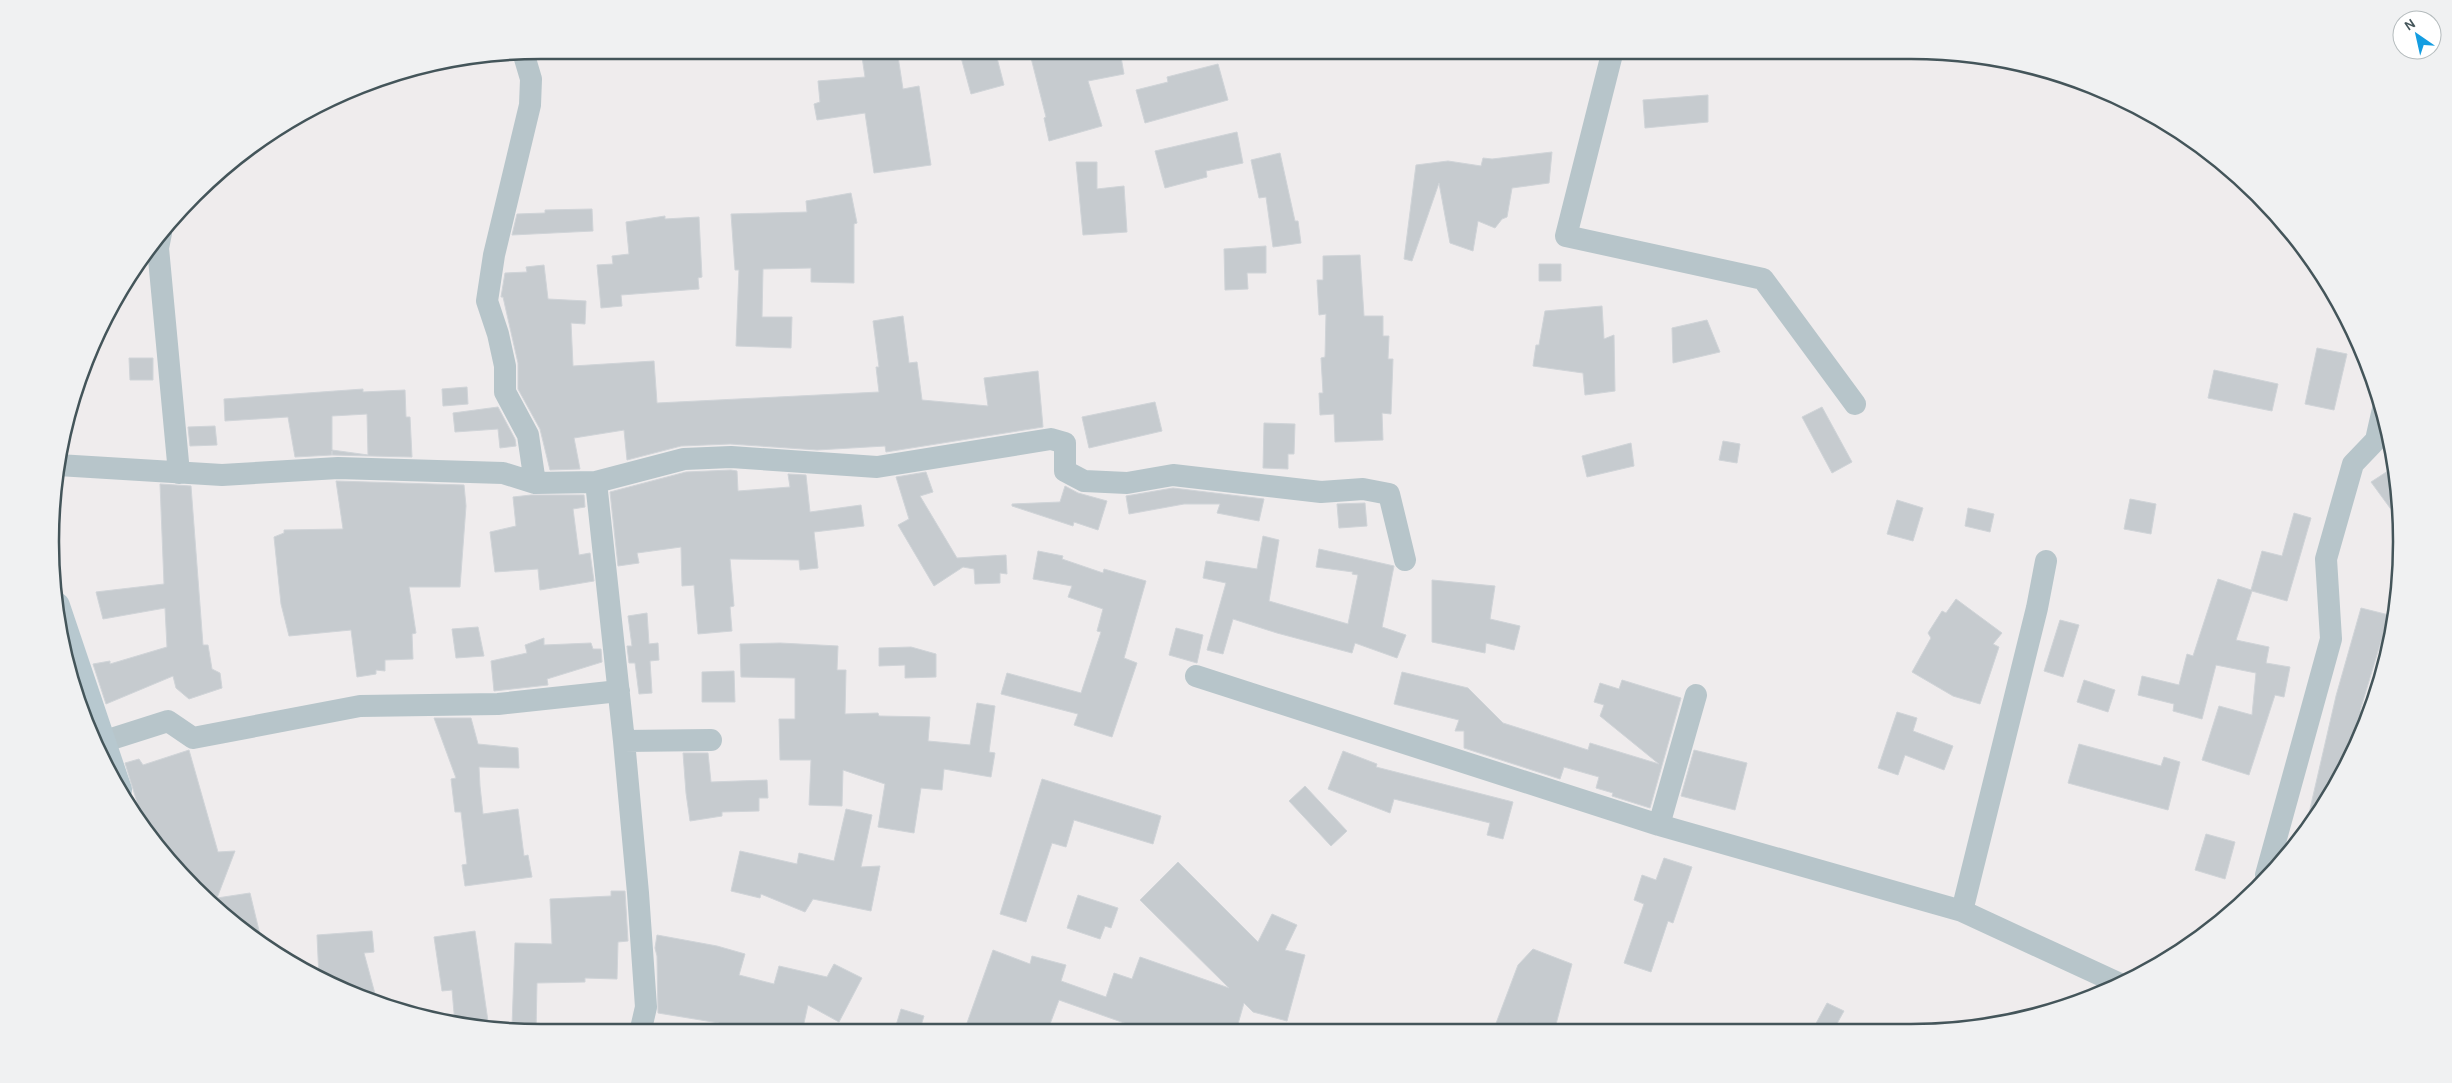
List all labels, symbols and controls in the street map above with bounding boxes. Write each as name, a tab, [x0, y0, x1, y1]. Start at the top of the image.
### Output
north arrow	[2392, 10, 2442, 60]
text: N	[2401, 15, 2419, 34]

